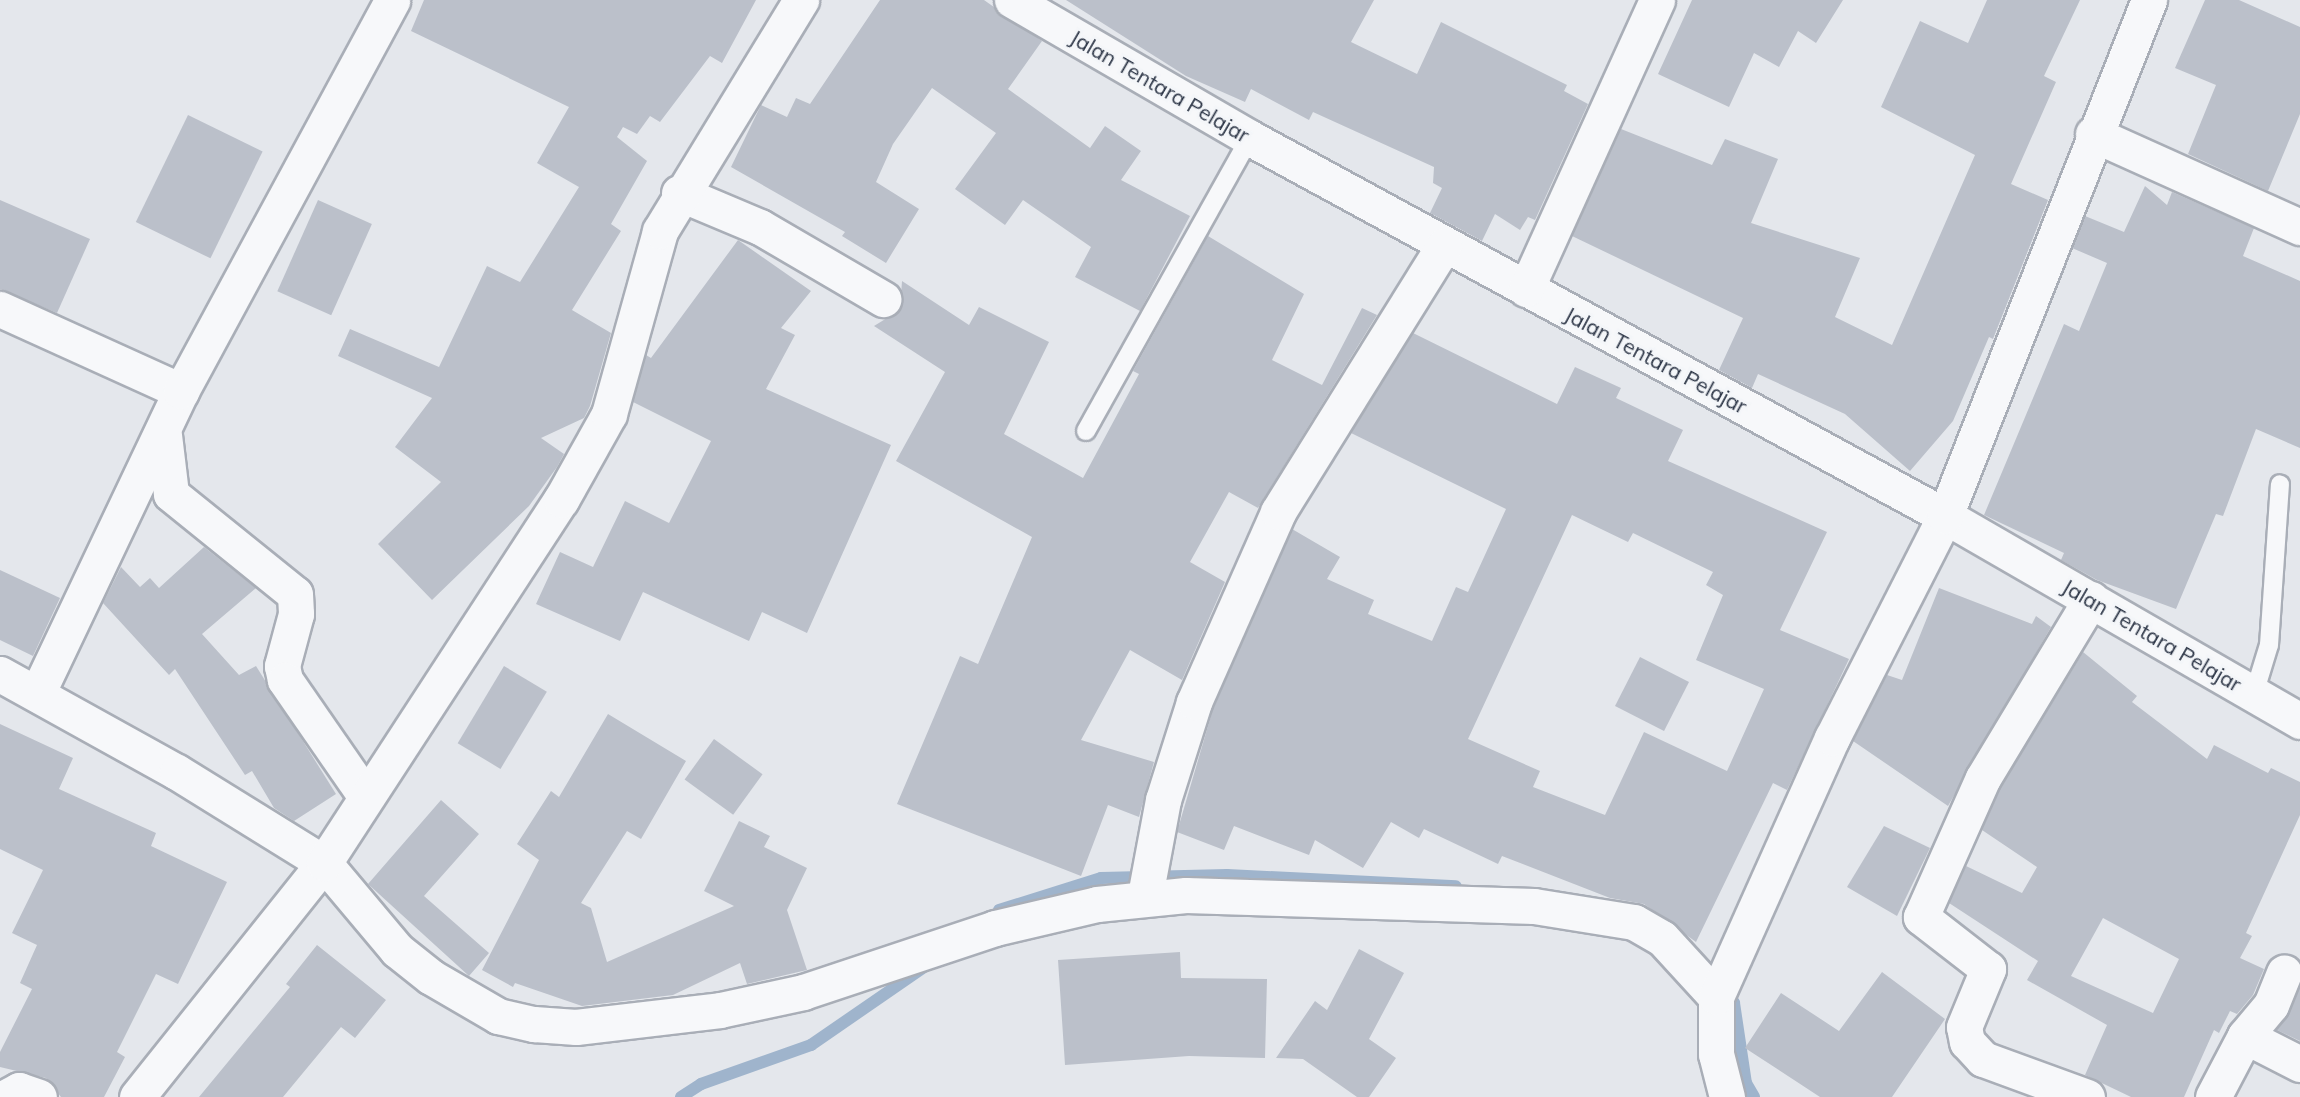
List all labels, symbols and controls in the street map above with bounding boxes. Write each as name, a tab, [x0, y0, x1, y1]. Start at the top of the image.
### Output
street label: Jalan Tentara Pelajar	[1066, 24, 1254, 148]
street label: Jalan Tentara Pelajar	[1561, 301, 1751, 419]
street label: Jalan Tentara Pelajar	[2058, 573, 2246, 697]

